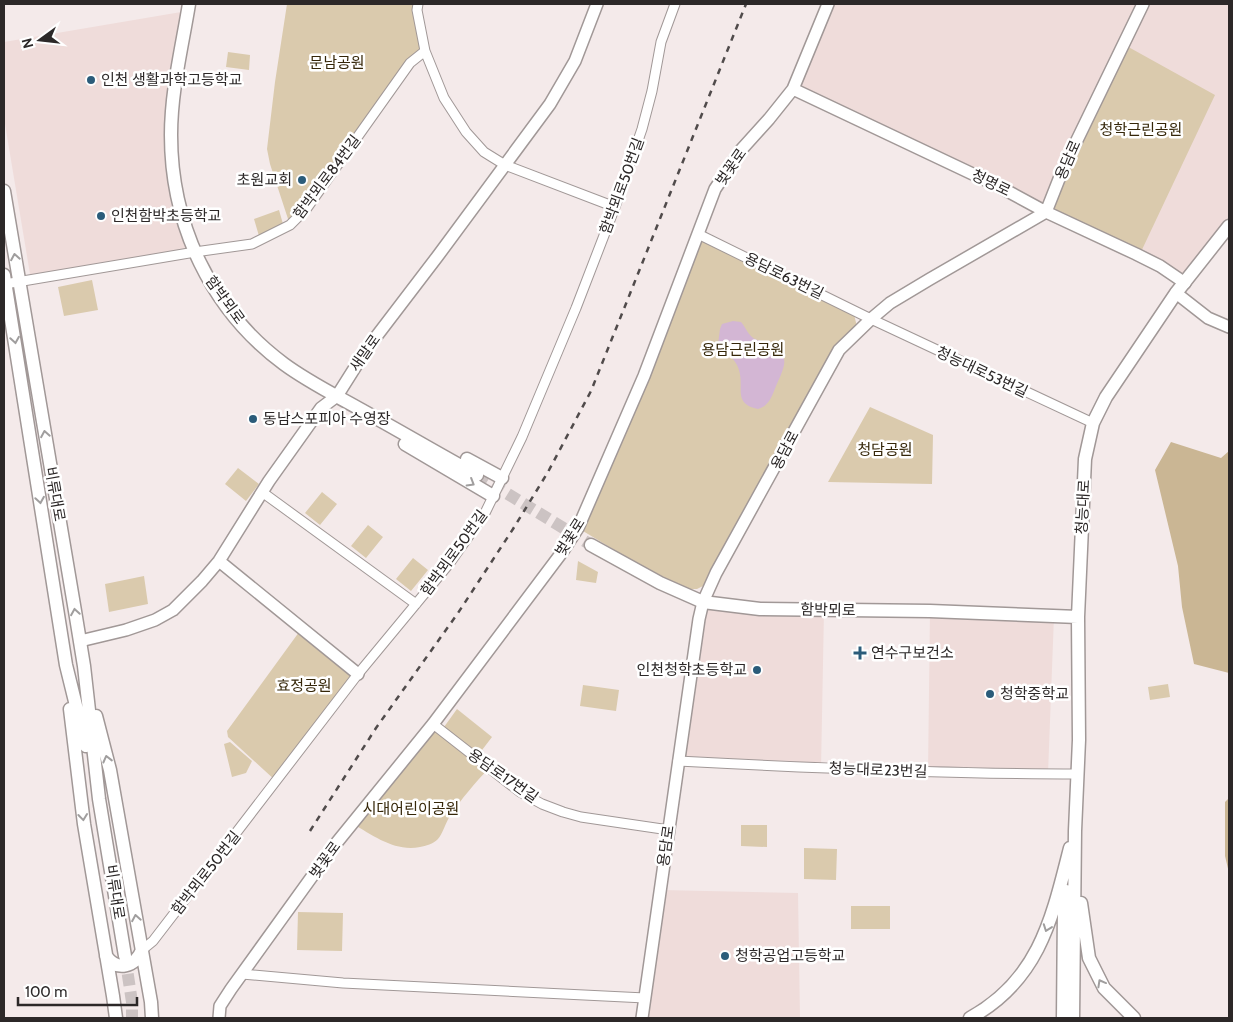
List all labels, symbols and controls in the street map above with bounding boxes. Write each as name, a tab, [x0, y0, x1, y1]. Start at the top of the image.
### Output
north arrow	[15, 15, 65, 65]
text: N	[17, 36, 37, 50]
park label: 문남공원	[309, 54, 365, 72]
place label: 인천 생활과학고등학교	[101, 71, 242, 89]
marker: 인천 생활과학고등학교	[85, 74, 97, 86]
park label: 청학근린공원	[1100, 121, 1182, 139]
street label: 함박뫼로84번길	[290, 131, 364, 223]
street label: 함박뫼로50번길	[596, 135, 648, 237]
street label: 용담로	[1051, 137, 1085, 183]
street label: 벚꽃로	[712, 145, 750, 189]
street label: 청명로	[968, 166, 1014, 200]
place label: 초원교회	[237, 171, 292, 189]
marker: 초원교회	[296, 174, 308, 186]
place label: 인천함박초등학교	[111, 207, 221, 225]
marker: 인천함박초등학교	[95, 210, 107, 222]
street label: 용담로63번길	[742, 249, 826, 303]
one-way arrow	[10, 252, 20, 261]
street label: 함박뫼로	[201, 272, 249, 328]
street label: 새말로	[346, 331, 384, 375]
one-way arrow	[9, 335, 19, 344]
park label: 용담근린공원	[702, 341, 784, 359]
street label: 청능대로53번길	[933, 343, 1031, 401]
place label: 동남스포피아 수영장	[263, 410, 391, 428]
marker: 동남스포피아 수영장	[247, 413, 259, 425]
street label: 용담로	[767, 427, 803, 473]
one-way arrow	[41, 430, 51, 439]
park label: 청담공원	[857, 441, 913, 459]
street label: 비류대로	[41, 465, 69, 523]
one-way arrow	[465, 477, 474, 487]
street label: 청능대로	[1073, 479, 1093, 535]
one-way arrow	[35, 496, 45, 505]
street label: 함박뫼로50번길	[417, 507, 491, 599]
street label: 벚꽃로	[551, 515, 589, 559]
street label: 함박뫼로	[800, 601, 856, 619]
one-way arrow	[70, 607, 81, 615]
place label: 연수구보건소	[871, 644, 954, 662]
marker: 연수구보건소	[853, 646, 867, 660]
place label: 인천청학초등학교	[637, 661, 747, 679]
marker: 인천청학초등학교	[751, 664, 763, 676]
park label: 효정공원	[276, 677, 332, 695]
place label: 청학중학교	[1000, 685, 1069, 703]
marker: 청학중학교	[984, 688, 996, 700]
street label: 용담로17번길	[464, 745, 542, 807]
one-way arrow	[102, 754, 113, 763]
street label: 청능대로23번길	[828, 759, 928, 781]
park label: 시대어린이공원	[363, 800, 459, 818]
one-way arrow	[77, 814, 88, 822]
street label: 용담로	[654, 824, 678, 868]
street label: 함박뫼로50번길	[168, 828, 244, 918]
street label: 벚꽃로	[306, 838, 344, 882]
street label: 비류대로	[102, 863, 128, 921]
one-way arrow	[132, 914, 142, 923]
one-way arrow	[1043, 924, 1053, 932]
place label: 청학공업고등학교	[735, 947, 845, 965]
marker: 청학공업고등학교	[719, 950, 731, 962]
scale bar	[18, 974, 136, 1006]
one-way arrow	[1097, 979, 1107, 988]
text: 100 m	[25, 983, 67, 1001]

